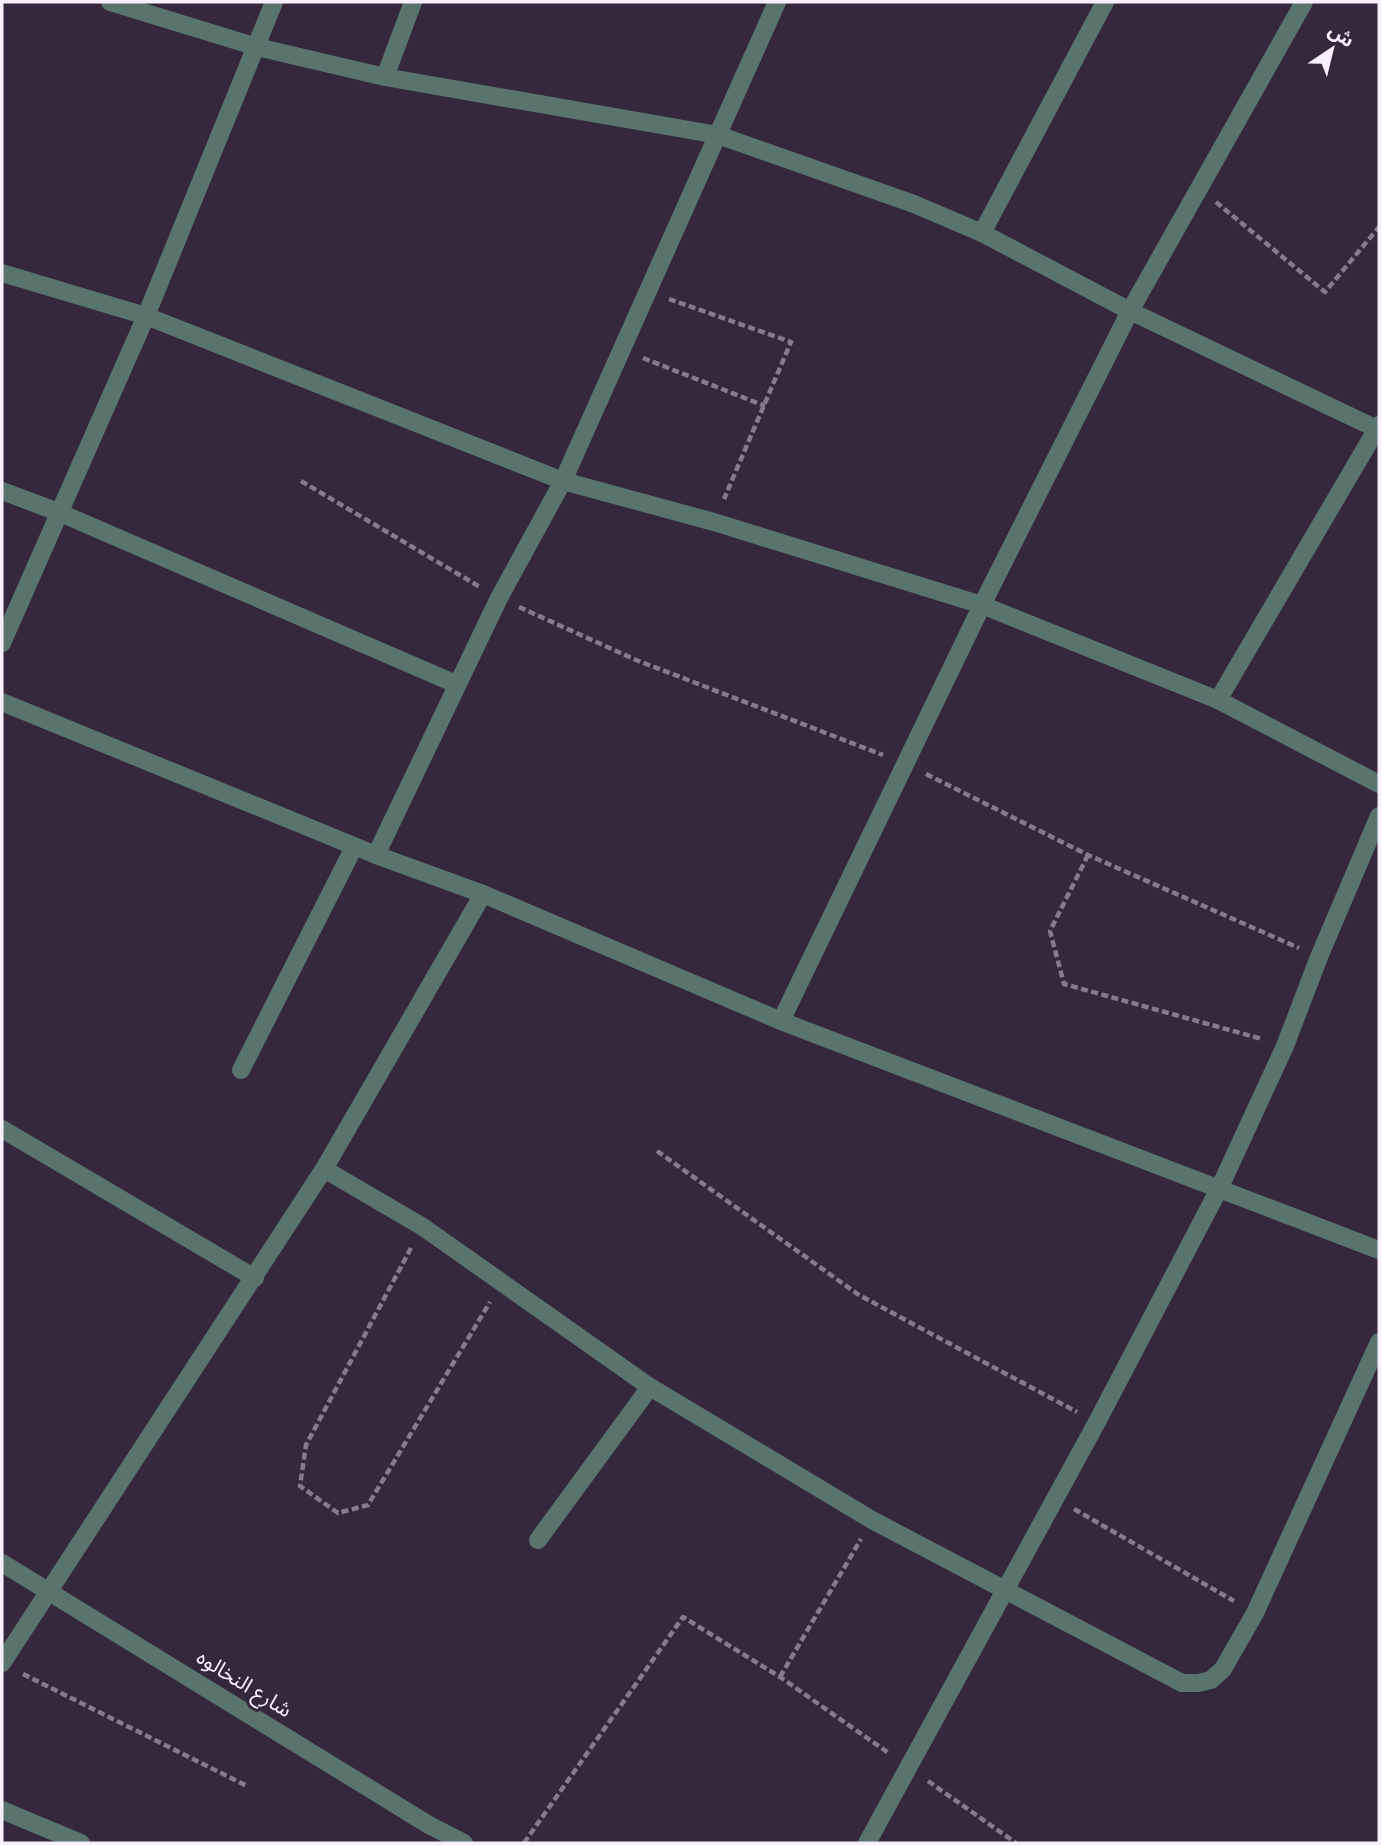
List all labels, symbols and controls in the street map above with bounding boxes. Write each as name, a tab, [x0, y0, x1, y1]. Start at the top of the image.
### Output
north arrow	[1297, 14, 1367, 84]
text: ش	[1324, 19, 1358, 52]
street label: شارع النخالوه	[191, 1645, 296, 1725]

